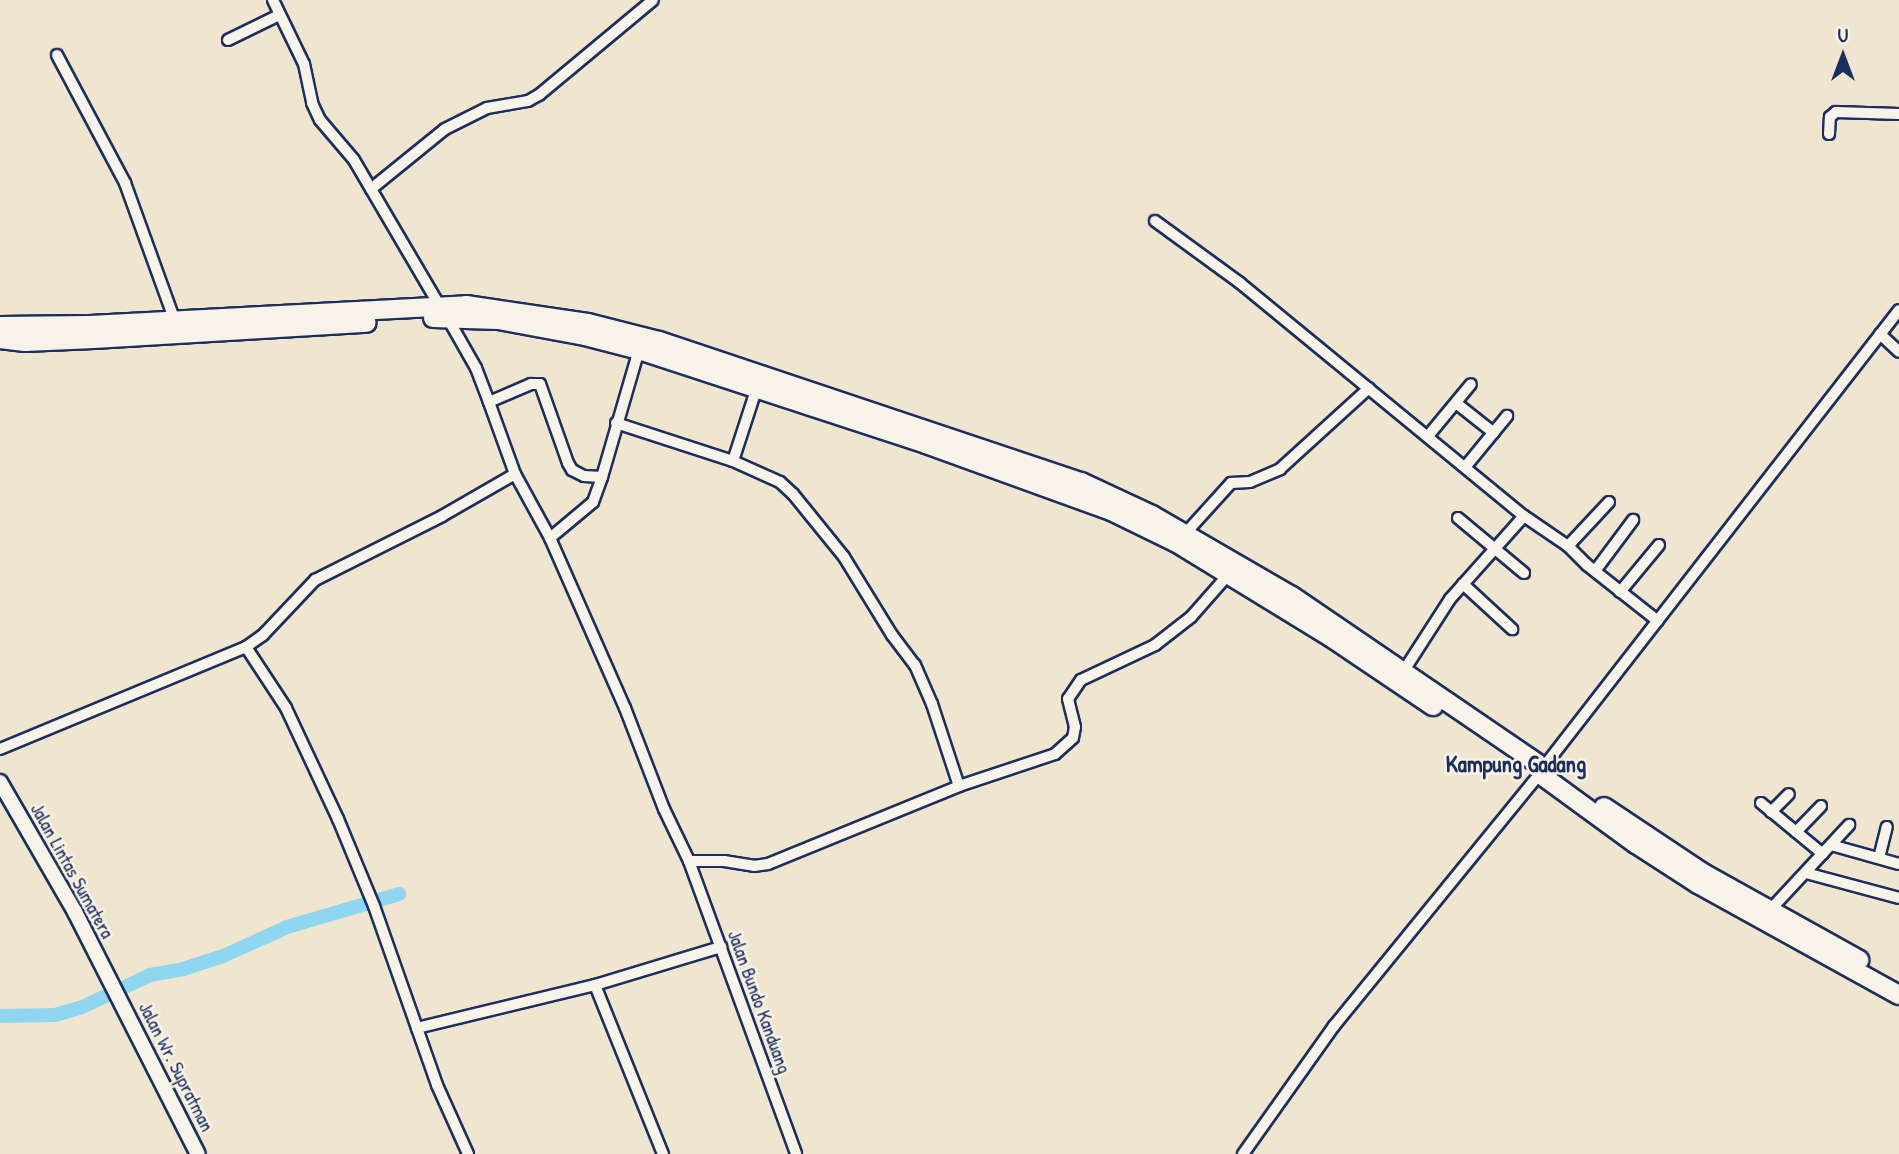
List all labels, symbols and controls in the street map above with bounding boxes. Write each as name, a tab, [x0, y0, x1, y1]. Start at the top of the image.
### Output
north arrow	[1808, 21, 1878, 91]
text: U	[1838, 22, 1848, 48]
district label: Kampung Gadang	[1446, 750, 1586, 778]
street label: Jalan Lintas Sumatera	[25, 799, 119, 943]
street label: Jalan Bundo Kanduang	[723, 927, 795, 1077]
street label: Jalan Wr. Supratman	[134, 999, 218, 1135]

